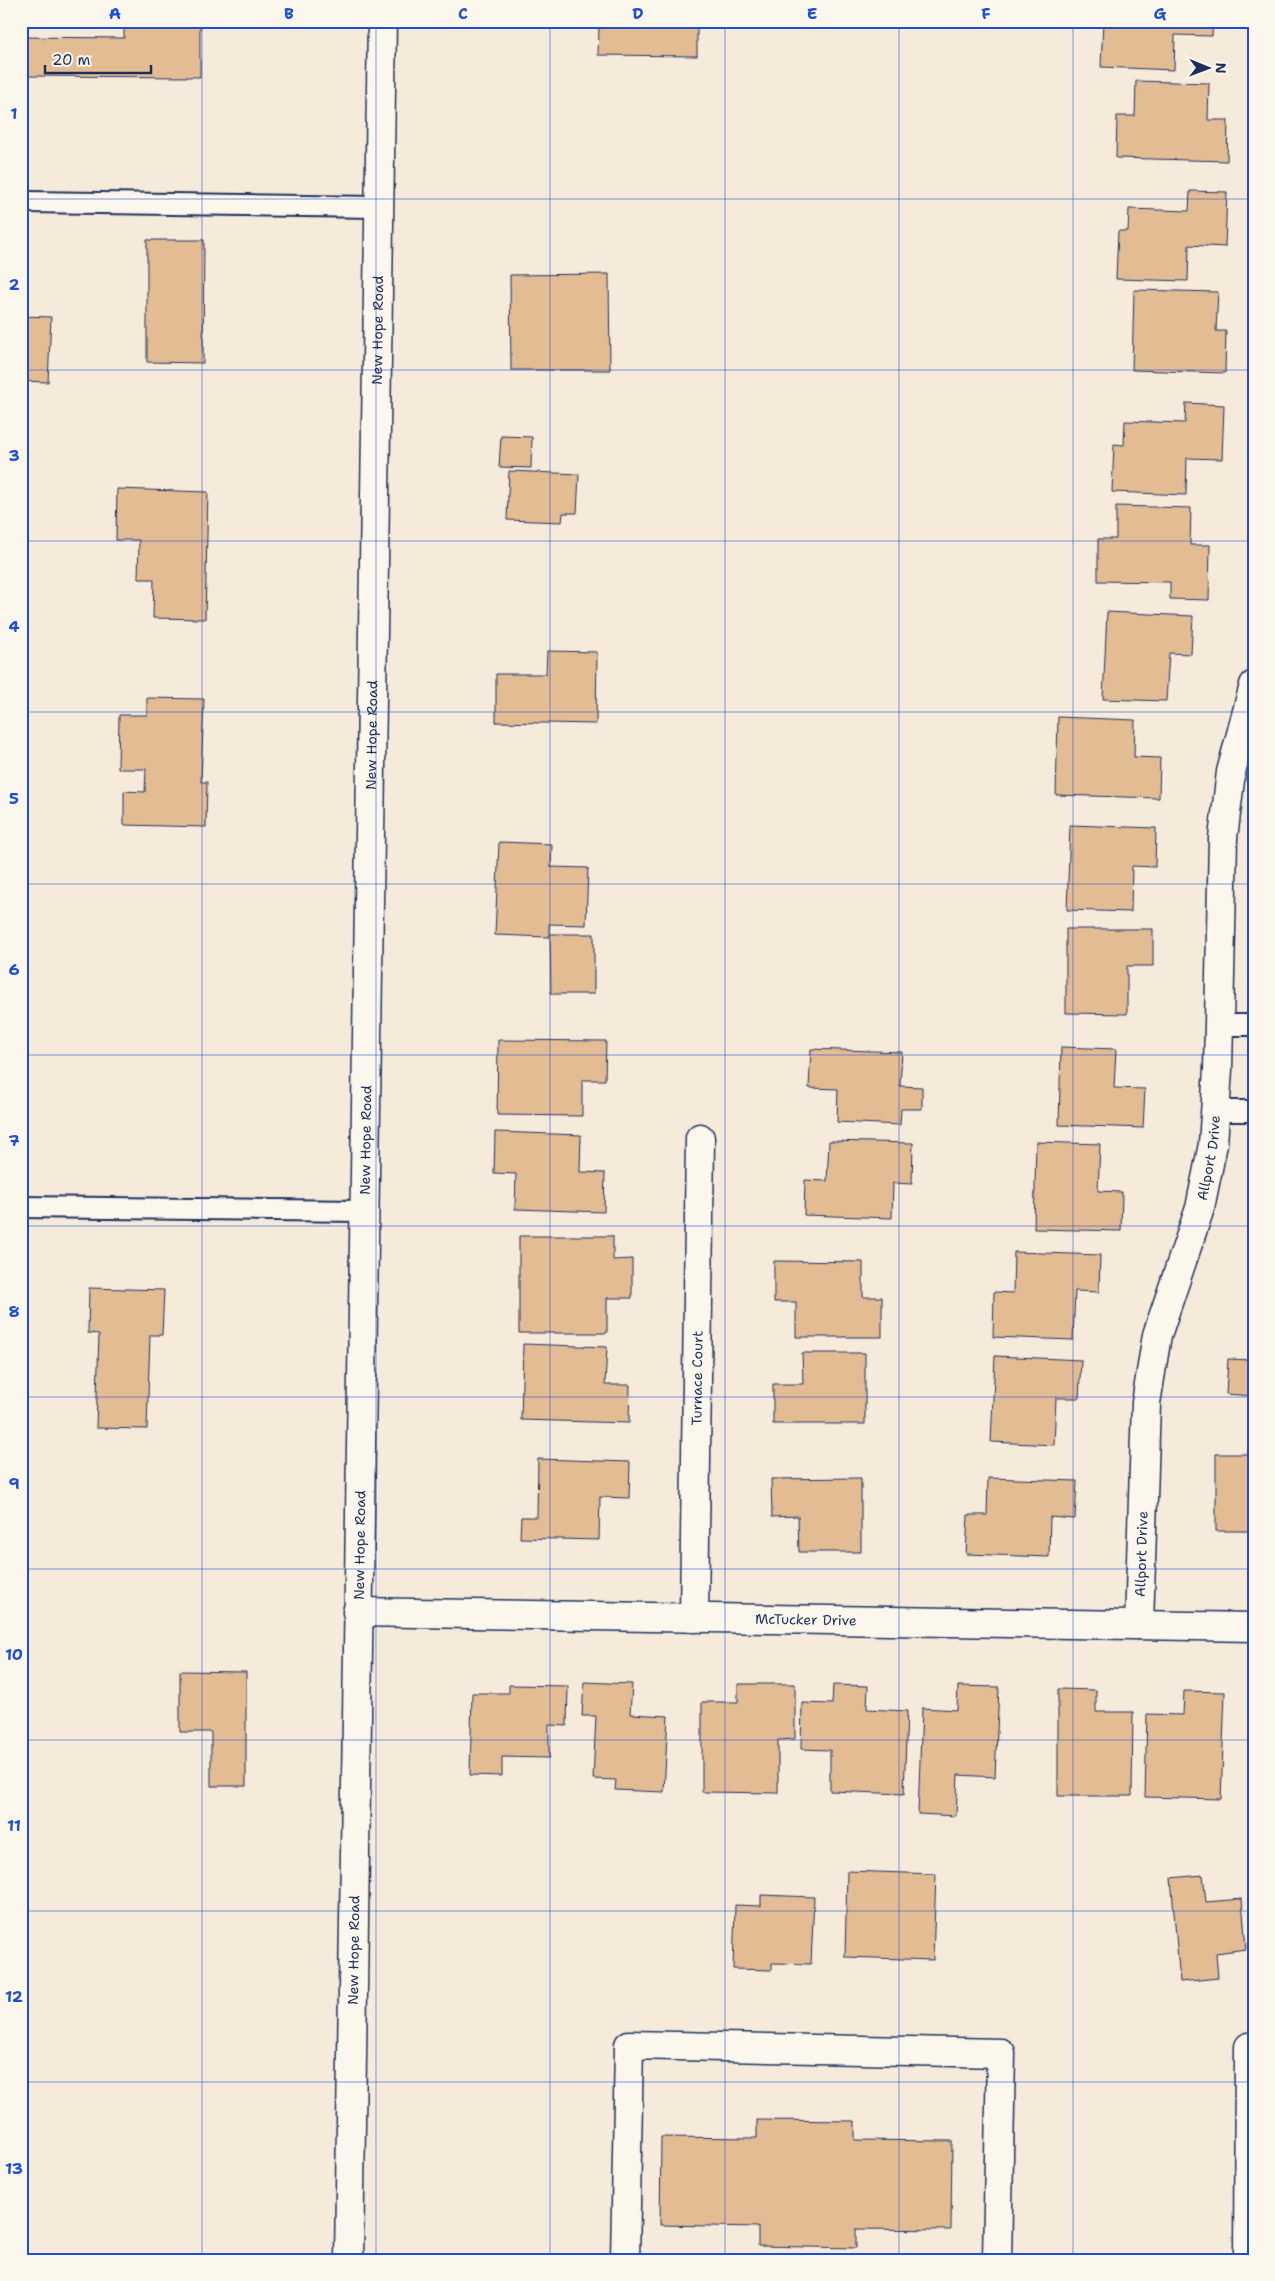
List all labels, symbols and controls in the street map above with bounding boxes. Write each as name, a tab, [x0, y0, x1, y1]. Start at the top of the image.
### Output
text: A	[109, 3, 121, 24]
text: B	[284, 3, 294, 24]
text: C	[458, 3, 468, 24]
text: D	[632, 3, 644, 24]
text: E	[807, 3, 817, 24]
text: F	[981, 3, 991, 24]
text: G	[1154, 3, 1167, 24]
scale bar	[45, 42, 151, 74]
north arrow	[1182, 42, 1232, 92]
text: 20 m	[52, 50, 91, 70]
text: N	[1212, 63, 1230, 74]
text: 1	[10, 103, 18, 124]
text: 2	[8, 274, 20, 295]
street label: New Hope Road	[368, 275, 387, 385]
text: 3	[8, 445, 20, 466]
text: 4	[8, 616, 20, 637]
street label: New Hope Road	[362, 680, 381, 790]
text: 5	[9, 788, 19, 809]
text: 6	[8, 959, 20, 980]
street label: New Hope Road	[356, 1085, 375, 1195]
street label: Allport Drive	[1193, 1115, 1224, 1202]
text: 7	[8, 1130, 20, 1151]
text: 8	[8, 1301, 20, 1322]
street label: Turnace Court	[687, 1330, 707, 1426]
text: 9	[8, 1473, 20, 1494]
street label: New Hope Road	[350, 1490, 369, 1600]
street label: Allport Drive	[1131, 1511, 1152, 1597]
street label: McTucker Drive	[755, 1610, 857, 1629]
text: 10	[5, 1644, 23, 1665]
text: 11	[7, 1815, 21, 1836]
street label: New Hope Road	[344, 1895, 363, 2005]
text: 12	[5, 1986, 23, 2007]
text: 13	[5, 2158, 23, 2179]

